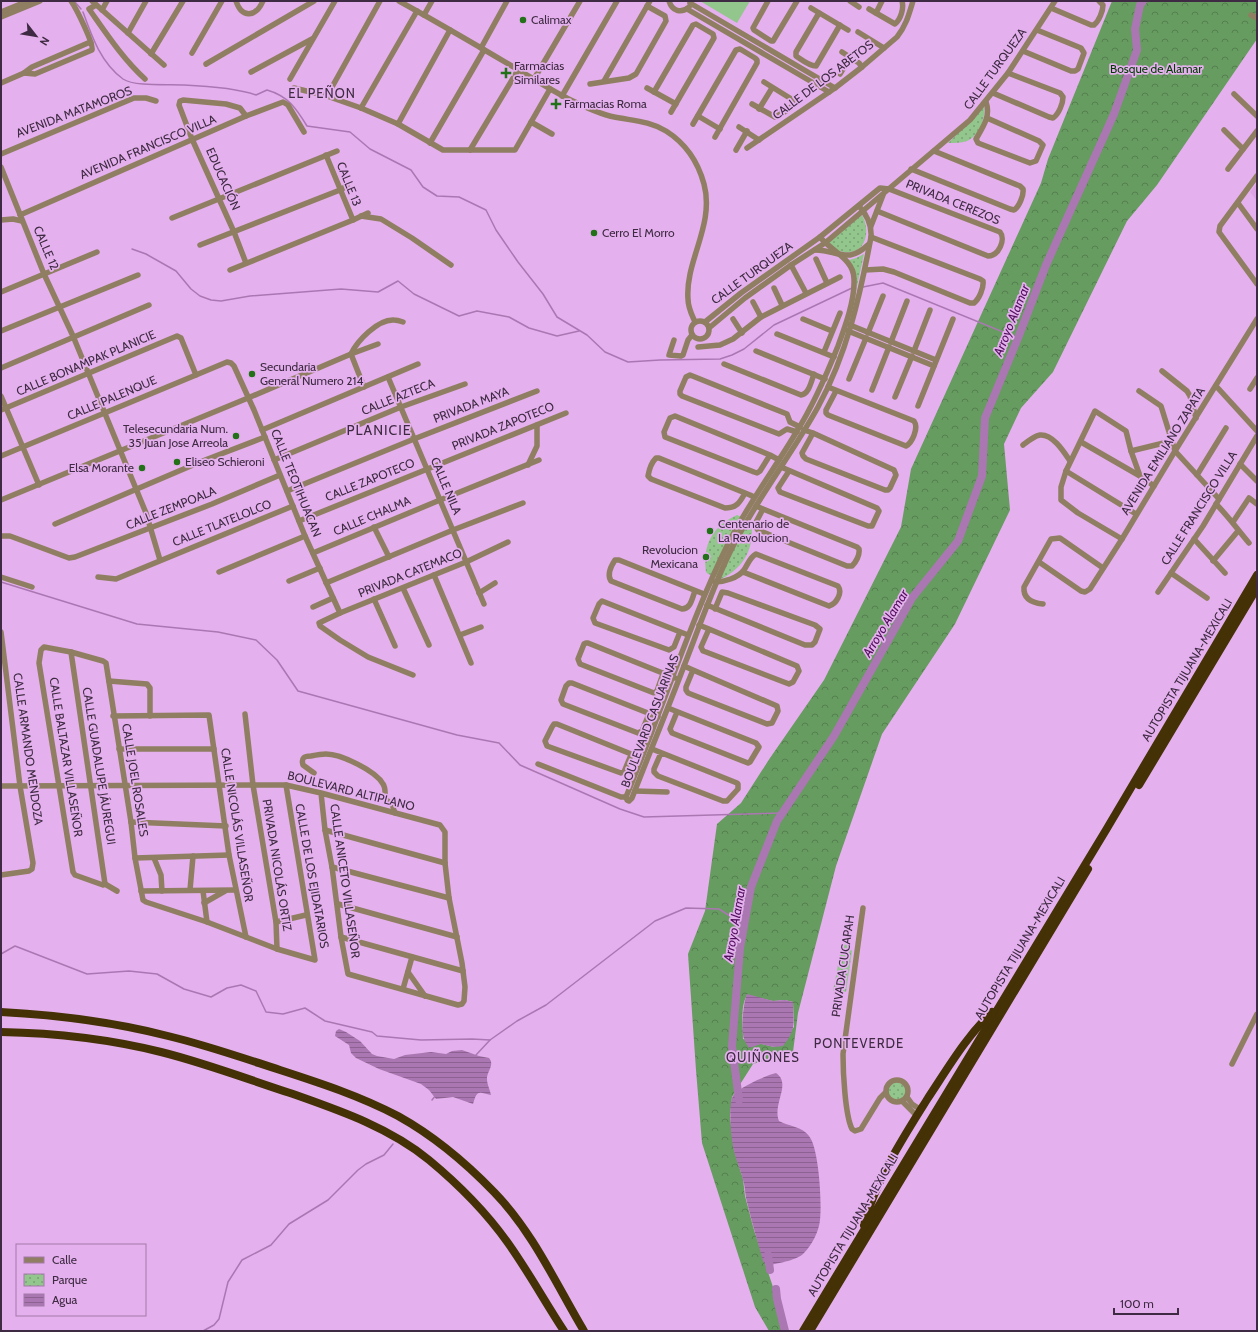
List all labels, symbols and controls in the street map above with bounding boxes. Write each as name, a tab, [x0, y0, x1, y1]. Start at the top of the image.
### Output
place label: Calimax	[531, 12, 572, 27]
marker: Calimax	[518, 15, 528, 25]
north arrow	[16, 16, 56, 56]
street label: CALLE TURQUEZA	[960, 25, 1030, 112]
text: N	[37, 34, 53, 48]
street label: CALLE DE LOS ABETOS	[769, 37, 876, 122]
place label: Farmacias Similares	[514, 58, 564, 87]
park label: Bosque de Alamar	[1110, 61, 1202, 76]
marker: Farmacias Similares	[501, 68, 511, 78]
street label: AVENIDA MATAMOROS	[14, 82, 134, 141]
district label: EL PEÑON	[288, 85, 356, 101]
place label: Farmacias Roma	[564, 96, 647, 111]
marker: Farmacias Roma	[551, 99, 561, 109]
street label: AVENIDA FRANCISCO VILLA	[77, 111, 219, 182]
street label: EDUCACIÓN	[203, 145, 244, 212]
street label: CALLE 13	[334, 159, 365, 208]
street label: PRIVADA CEREZOS	[904, 176, 1003, 227]
street label: CALLE 12	[30, 224, 62, 272]
place label: Cerro El Morro	[602, 225, 675, 240]
marker: Cerro El Morro	[589, 228, 599, 238]
street label: CALLE TURQUEZA	[708, 238, 796, 307]
water label: Arroyo Alamar	[989, 281, 1033, 359]
street label: CALLE BONAMPAK PLANICIE	[14, 326, 158, 399]
place label: Secundaria General Numero 214	[260, 359, 363, 388]
marker: Secundaria General Numero 214	[247, 369, 257, 379]
street label: CALLE PALENQUE	[65, 372, 159, 423]
street label: CALLE AZTECA	[359, 375, 437, 418]
street label: PRIVADA MAYA	[431, 383, 511, 426]
street label: AVENIDA EMILIANO ZAPATA	[1117, 384, 1208, 517]
street label: PRIVADA ZAPOTECO	[449, 398, 556, 453]
place label: Telesecundaria Num. 35 Juan Jose Arreola	[123, 421, 228, 450]
district label: PLANICIE	[346, 421, 412, 439]
street label: CALLE TEOTIHUACAN	[268, 427, 325, 539]
marker: Telesecundaria Num. 35 Juan Jose Arreola	[231, 431, 241, 441]
street label: CALLE FRANCISCO VILLA	[1157, 447, 1240, 568]
place label: Eliseo Schieroni	[185, 454, 265, 469]
street label: CALLE ZAPOTECO	[323, 455, 417, 504]
street label: CALLE NILA	[428, 455, 466, 517]
marker: Eliseo Schieroni	[172, 457, 182, 467]
place label: Elsa Morante	[69, 460, 134, 475]
marker: Elsa Morante	[137, 463, 147, 473]
street label: CALLE ZEMPOALA	[124, 482, 219, 532]
street label: CALLE CHALMA	[331, 492, 413, 539]
street label: CALLE TLATELOLCO	[170, 496, 274, 549]
place label: Centenario de La Revolucion	[718, 516, 789, 545]
marker: Centenario de La Revolucion	[705, 526, 715, 536]
place label: Revolucion Mexicana	[642, 542, 698, 571]
street label: PRIVADA CATEMACO	[356, 545, 464, 600]
marker: Revolucion Mexicana	[701, 552, 711, 562]
water label: Arroyo Alamar	[858, 586, 912, 660]
street label: AUTOPISTA TIJUANA-MEXICALI	[1138, 596, 1235, 744]
street label: BOULEVARD CASUARINAS	[617, 652, 682, 790]
street label: CALLE ARMANDO MENDOZA	[10, 672, 47, 827]
street label: CALLE BALTAZAR VILLASEÑOR	[46, 676, 87, 839]
street label: CALLE GUADALUPE JÁUREGUI	[80, 686, 119, 846]
street label: CALLE JOEL ROSALES	[119, 722, 152, 838]
street label: CALLE NICOLÁS VILLASEÑOR	[218, 747, 257, 904]
street label: BOULEVARD ALTIPLANO	[286, 767, 416, 814]
street label: PRIVADA NICOLÁS ORTIZ	[260, 798, 295, 932]
street label: CALLE DE LOS EJIDATARIOS	[292, 802, 333, 949]
street label: CALLE ANICETO VILLASEÑOR	[327, 803, 364, 960]
street label: AUTOPISTA TIJUANA-MEXICALI	[971, 874, 1068, 1022]
water label: Arroyo Alamar	[719, 884, 749, 964]
street label: PRIVADA CUCAPAH	[828, 914, 857, 1018]
district label: PONTEVERDE	[814, 1035, 904, 1051]
district label: QUIÑONES	[726, 1049, 800, 1065]
street label: AUTOPISTA TIJUANA-MEXICALI	[804, 1151, 901, 1299]
legend	[16, 1244, 146, 1316]
text: Calle	[52, 1252, 77, 1267]
text: Parque	[52, 1272, 87, 1287]
scale bar	[1114, 1290, 1178, 1316]
text: Agua	[52, 1292, 78, 1307]
text: 100 m	[1120, 1296, 1154, 1311]

